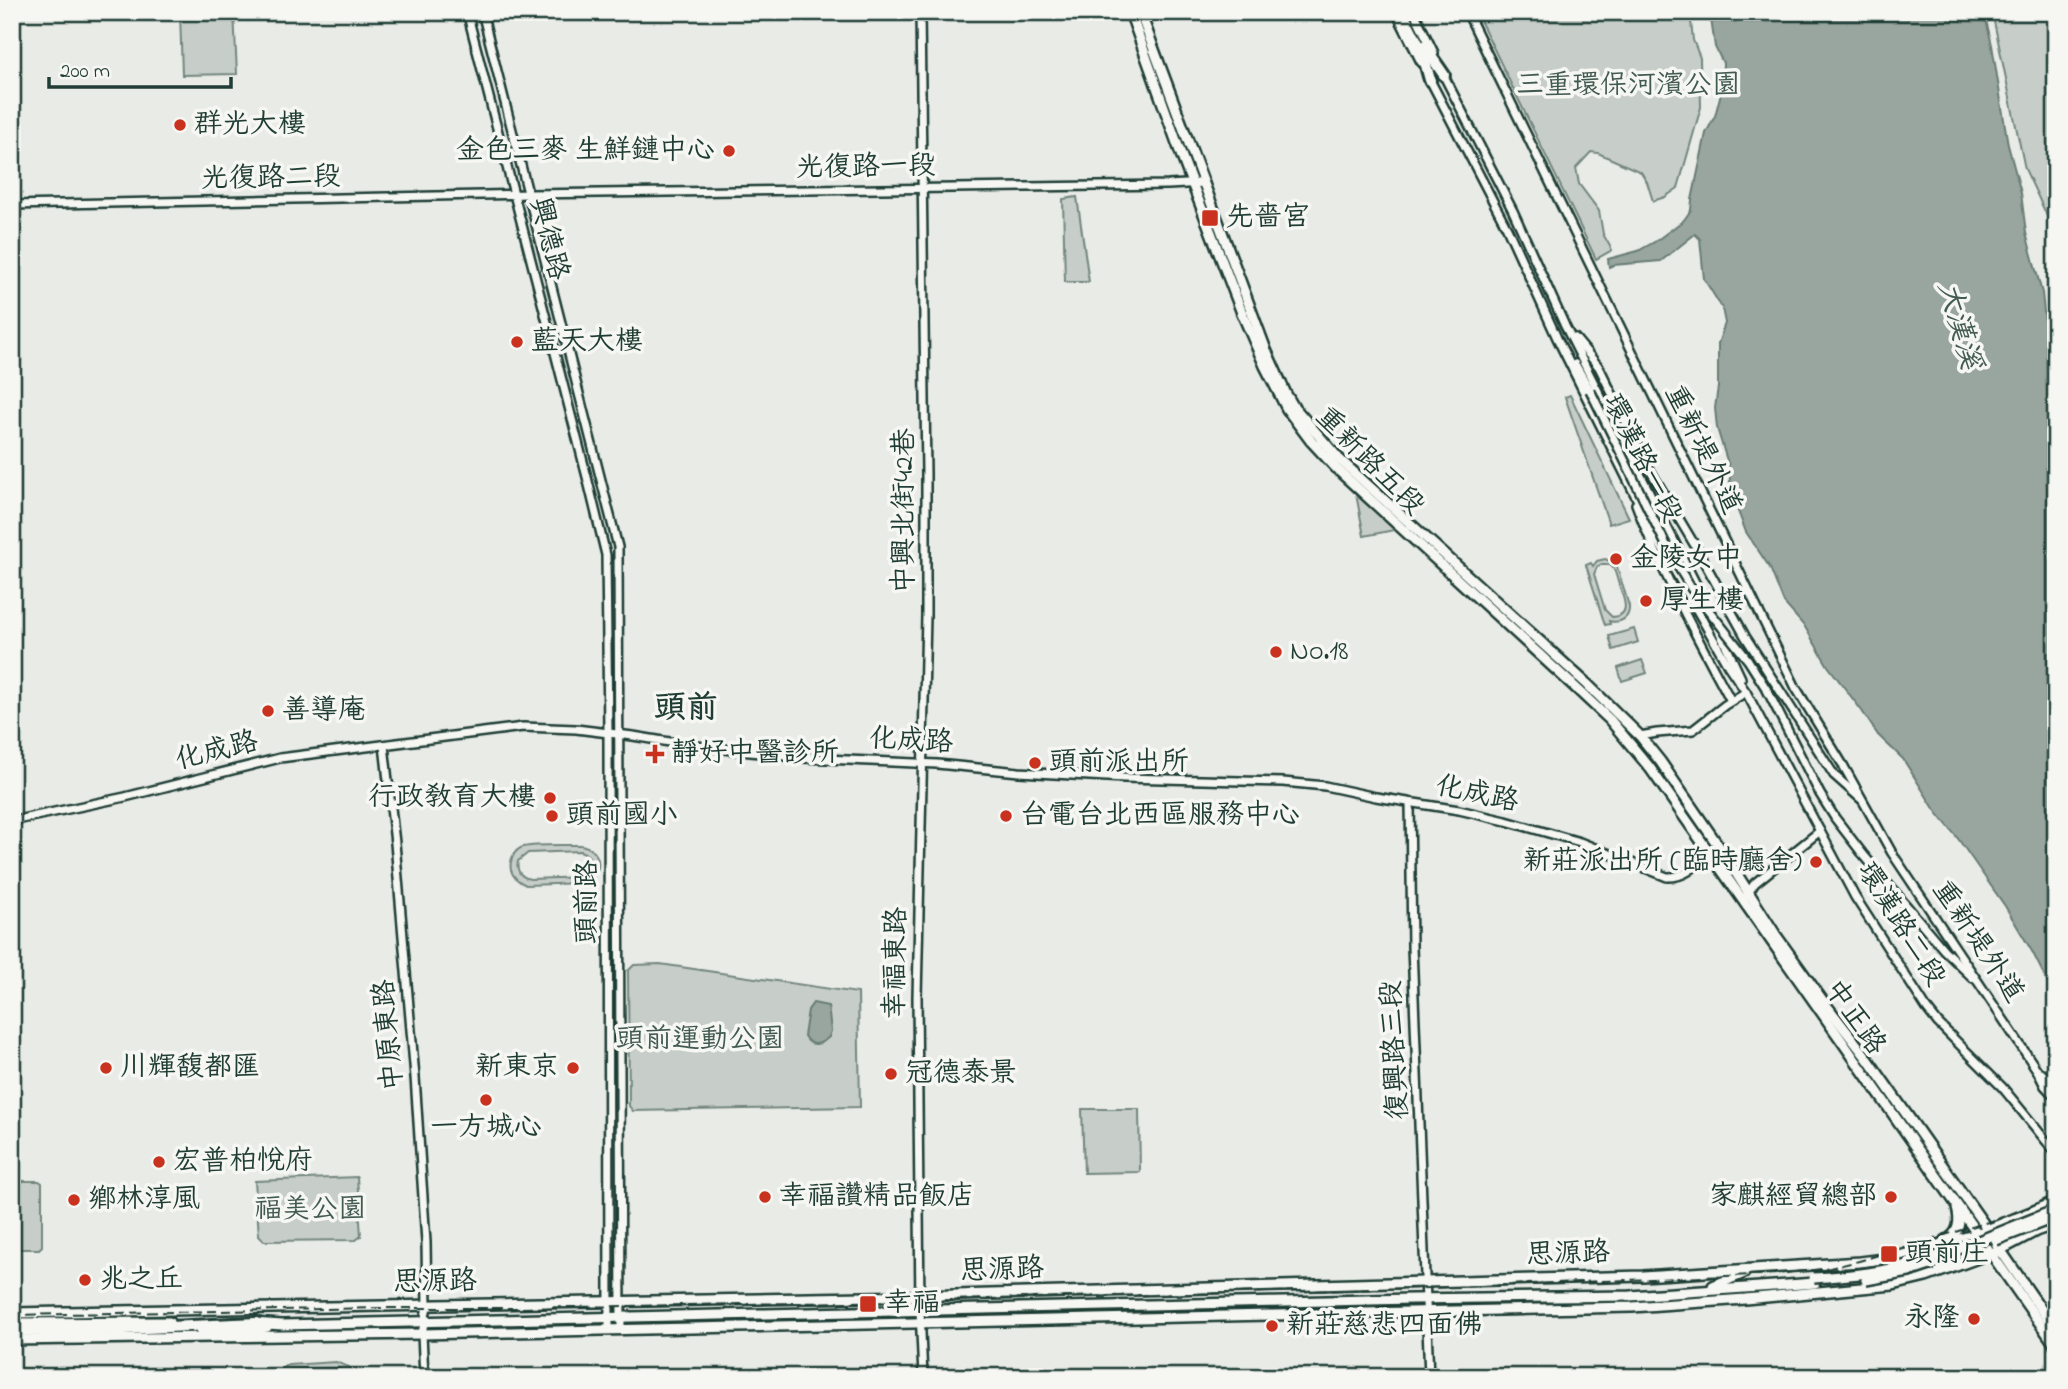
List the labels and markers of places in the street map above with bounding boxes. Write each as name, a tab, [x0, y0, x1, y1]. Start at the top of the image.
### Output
place label: 群光大樓	[194, 105, 306, 146]
marker: 群光大樓	[172, 117, 188, 133]
place label: 金色三麥 生鮮鏈中心	[456, 131, 715, 172]
marker: 金色三麥 生鮮鏈中心	[721, 143, 737, 159]
place label: 先嗇宮	[1226, 198, 1310, 239]
marker: 先嗇宮	[1200, 208, 1220, 228]
place label: 藍天大樓	[531, 322, 643, 363]
marker: 藍天大樓	[509, 334, 525, 350]
place label: 金陵女中	[1630, 539, 1742, 580]
marker: 金陵女中	[1608, 551, 1624, 567]
place label: 厚生樓	[1660, 581, 1744, 622]
marker: 厚生樓	[1638, 593, 1654, 609]
place label: No.18	[1290, 632, 1349, 673]
marker: No.18	[1268, 644, 1284, 660]
place label: 善導庵	[282, 691, 366, 732]
marker: 善導庵	[260, 703, 276, 719]
place label: 靜好中醫診所	[671, 734, 839, 775]
place label: 頭前派出所	[1049, 743, 1189, 784]
marker: 靜好中醫診所	[645, 744, 665, 764]
marker: 頭前派出所	[1027, 755, 1043, 771]
place label: 行政教育大樓	[368, 778, 536, 819]
marker: 行政教育大樓	[542, 790, 558, 806]
place label: 頭前國小	[566, 796, 678, 837]
place label: 台電台北西區服務中心	[1020, 796, 1300, 837]
marker: 頭前國小	[544, 808, 560, 824]
marker: 台電台北西區服務中心	[998, 808, 1014, 824]
place label: 新莊派出所 (臨時廳舍)	[1523, 842, 1802, 883]
marker: 新莊派出所 (臨時廳舍)	[1808, 854, 1824, 870]
place label: 川輝馥都匯	[120, 1048, 260, 1089]
place label: 新東京	[475, 1048, 559, 1089]
place label: 冠德泰景	[905, 1054, 1017, 1095]
marker: 川輝馥都匯	[98, 1060, 114, 1076]
marker: 新東京	[565, 1060, 581, 1076]
marker: 冠德泰景	[883, 1066, 899, 1082]
marker: 一方城心	[478, 1092, 494, 1108]
place label: 一方城心	[430, 1108, 542, 1149]
place label: 宏普柏悅府	[173, 1142, 313, 1183]
marker: 宏普柏悅府	[151, 1154, 167, 1170]
place label: 幸福讚精品飯店	[779, 1177, 975, 1218]
place label: 家麒經貿總部	[1709, 1177, 1877, 1218]
place label: 鄉林淳風	[88, 1180, 200, 1221]
marker: 幸福讚精品飯店	[757, 1189, 773, 1205]
marker: 家麒經貿總部	[1883, 1189, 1899, 1205]
marker: 鄉林淳風	[66, 1192, 82, 1208]
place label: 頭前庄	[1905, 1234, 1989, 1275]
marker: 頭前庄	[1879, 1244, 1899, 1264]
place label: 兆之丘	[99, 1260, 183, 1301]
marker: 兆之丘	[77, 1272, 93, 1288]
place label: 幸福	[884, 1284, 940, 1325]
marker: 幸福	[858, 1294, 878, 1314]
place label: 永隆	[1904, 1299, 1960, 1340]
place label: 新莊慈悲四面佛	[1286, 1306, 1482, 1347]
marker: 永隆	[1966, 1311, 1982, 1327]
marker: 新莊慈悲四面佛	[1264, 1318, 1280, 1334]

